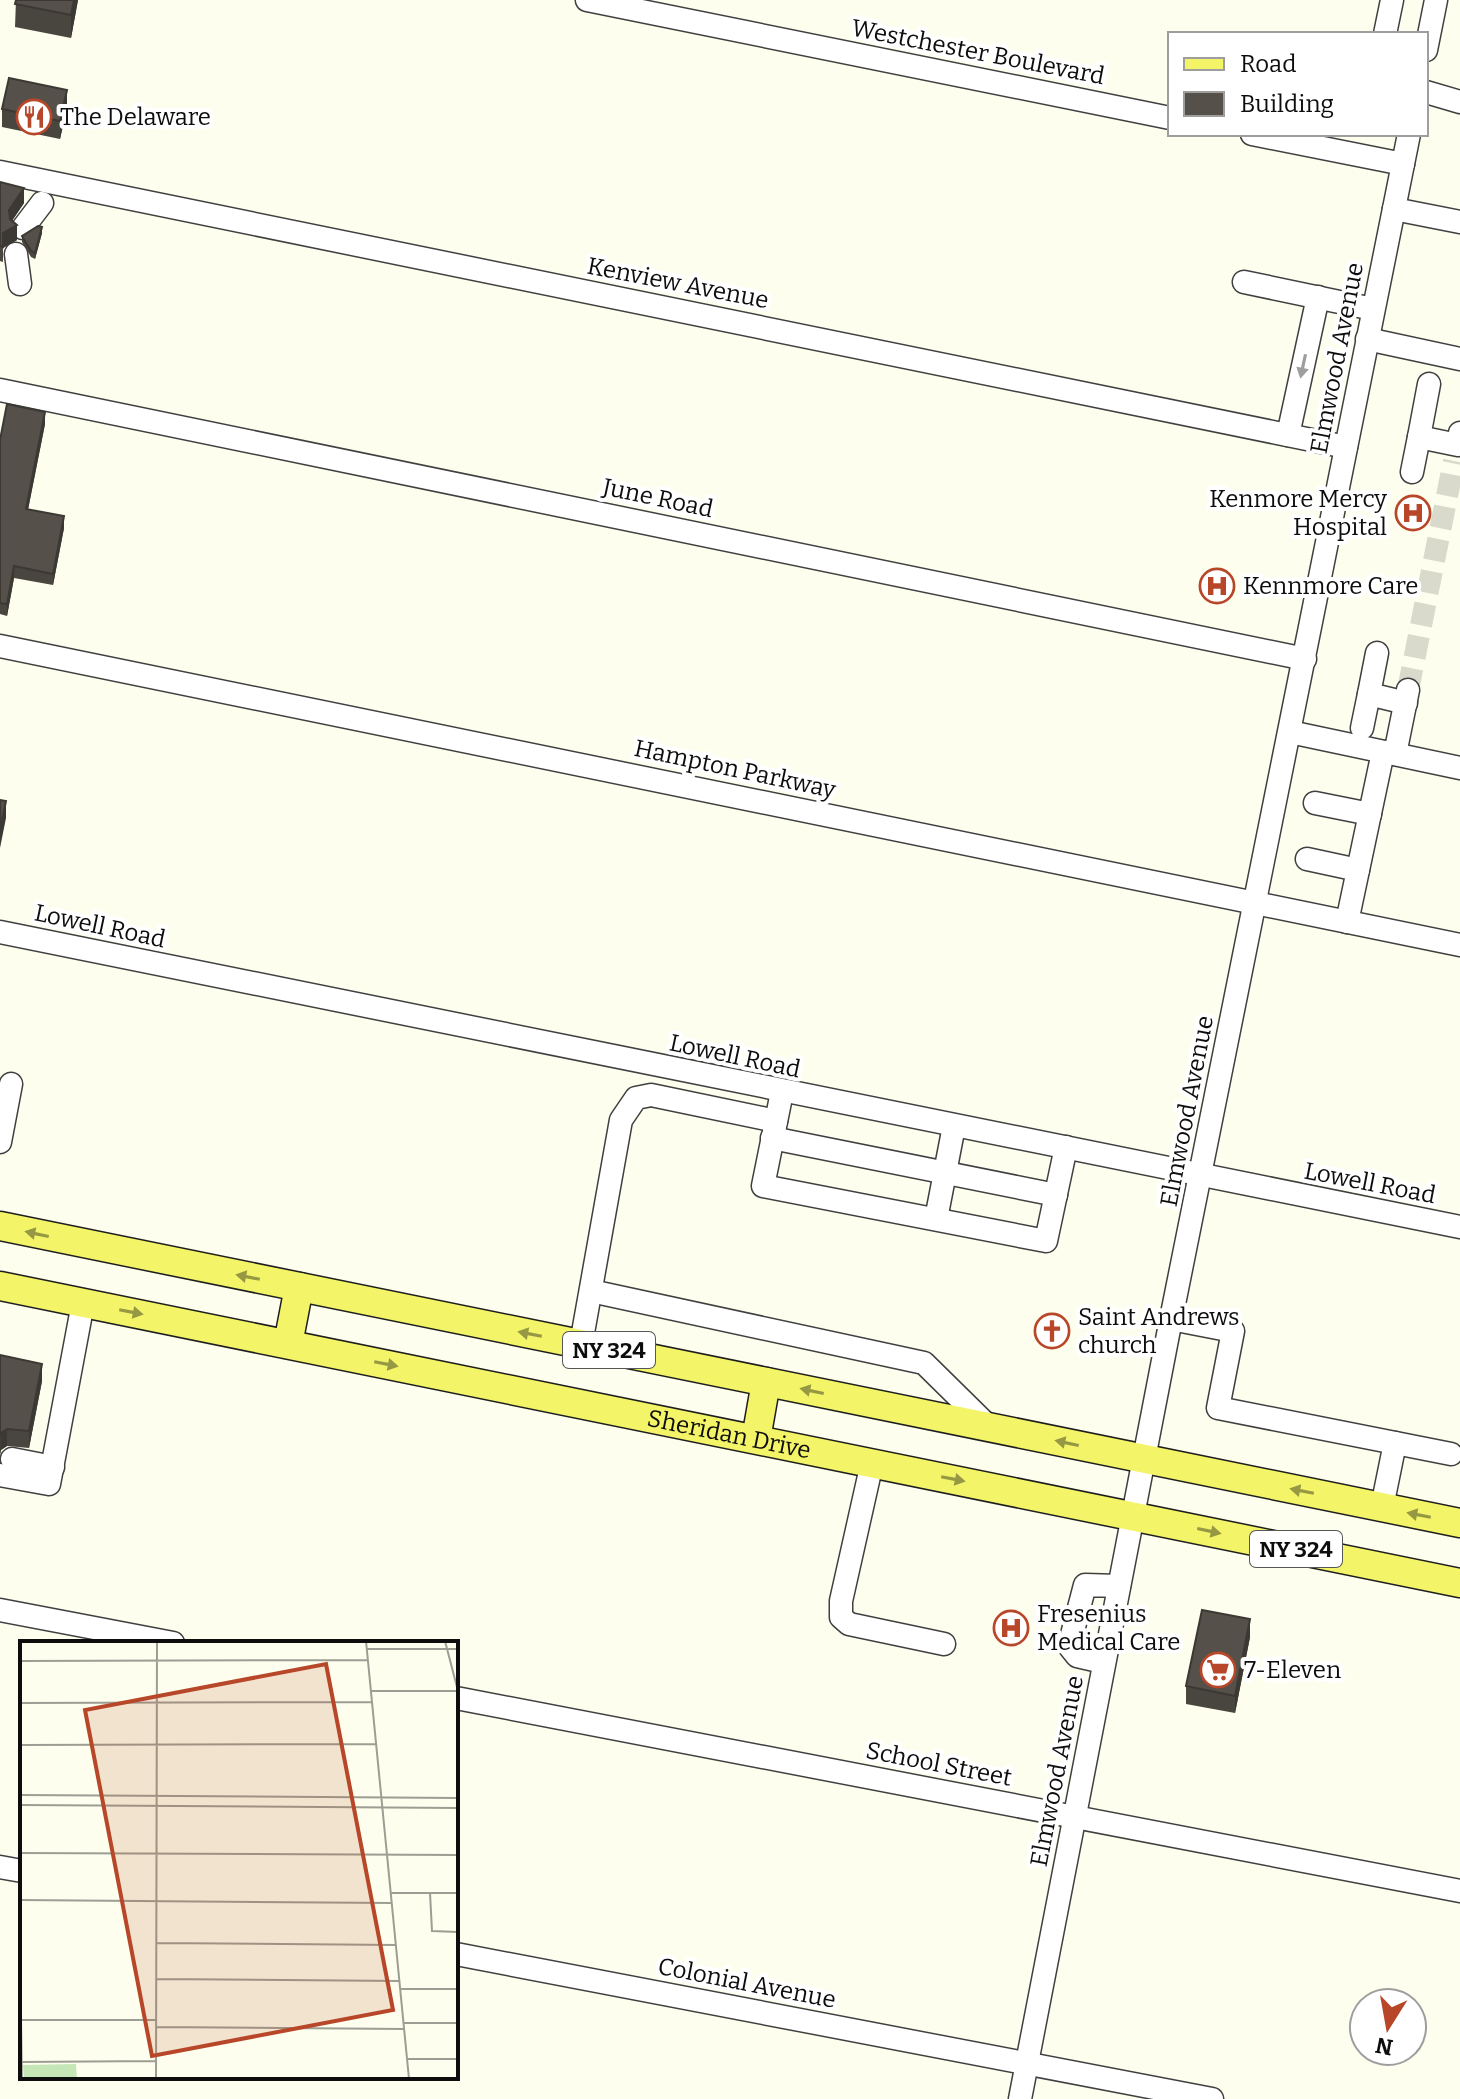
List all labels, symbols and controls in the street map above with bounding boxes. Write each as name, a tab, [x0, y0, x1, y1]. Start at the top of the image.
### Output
street label: Westchester Boulevard	[849, 14, 1107, 90]
legend	[1168, 32, 1428, 136]
text: Road	[1240, 50, 1296, 78]
text: Building	[1240, 90, 1334, 118]
restaurant icon: The Delaware	[15, 98, 53, 136]
place label: The Delaware	[60, 103, 211, 131]
street label: Kenview Avenue	[585, 252, 771, 314]
street label: Elmwood Avenue	[1305, 260, 1369, 456]
one-way arrow	[1296, 354, 1309, 379]
street label: June Road	[599, 472, 716, 523]
place label: Kenmore Mercy Hospital	[1209, 485, 1387, 541]
hospital icon: Kenmore Mercy Hospital	[1394, 494, 1432, 532]
hospital icon: Kennmore Care	[1198, 567, 1236, 605]
place label: Kennmore Care	[1243, 572, 1418, 600]
street label: Hampton Parkway	[632, 734, 839, 804]
street label: Lowell Road	[32, 898, 168, 954]
street label: Elmwood Avenue	[1155, 1013, 1219, 1209]
street label: Lowell Road	[667, 1028, 803, 1084]
street label: Lowell Road	[1302, 1157, 1438, 1209]
one-way arrow	[24, 1227, 49, 1240]
one-way arrow	[235, 1270, 260, 1282]
place label: Saint Andrews church	[1078, 1303, 1240, 1359]
one-way arrow	[119, 1307, 144, 1319]
church icon: Saint Andrews church	[1033, 1312, 1071, 1350]
one-way arrow	[517, 1327, 542, 1340]
road number: NY 324	[563, 1332, 655, 1368]
one-way arrow	[374, 1358, 399, 1371]
one-way arrow	[799, 1384, 824, 1397]
street label: Sheridan Drive	[645, 1404, 813, 1465]
one-way arrow	[1054, 1436, 1079, 1449]
one-way arrow	[941, 1474, 966, 1486]
one-way arrow	[1290, 1484, 1315, 1497]
one-way arrow	[1407, 1508, 1432, 1521]
one-way arrow	[1196, 1526, 1221, 1538]
road number: NY 324	[1250, 1531, 1342, 1567]
place label: Fresenius Medical Care	[1037, 1600, 1181, 1656]
hospital icon: Fresenius Medical Care	[992, 1609, 1030, 1647]
inset map	[20, 1641, 458, 2079]
supermarket icon: 7-Eleven	[1199, 1651, 1237, 1689]
place label: 7-Eleven	[1244, 1656, 1341, 1684]
street label: Elmwood Avenue	[1025, 1673, 1089, 1869]
street label: School Street	[864, 1736, 1015, 1792]
street label: Colonial Avenue	[656, 1952, 838, 2014]
north arrow	[1348, 1987, 1428, 2067]
text: N	[1373, 2031, 1395, 2061]

